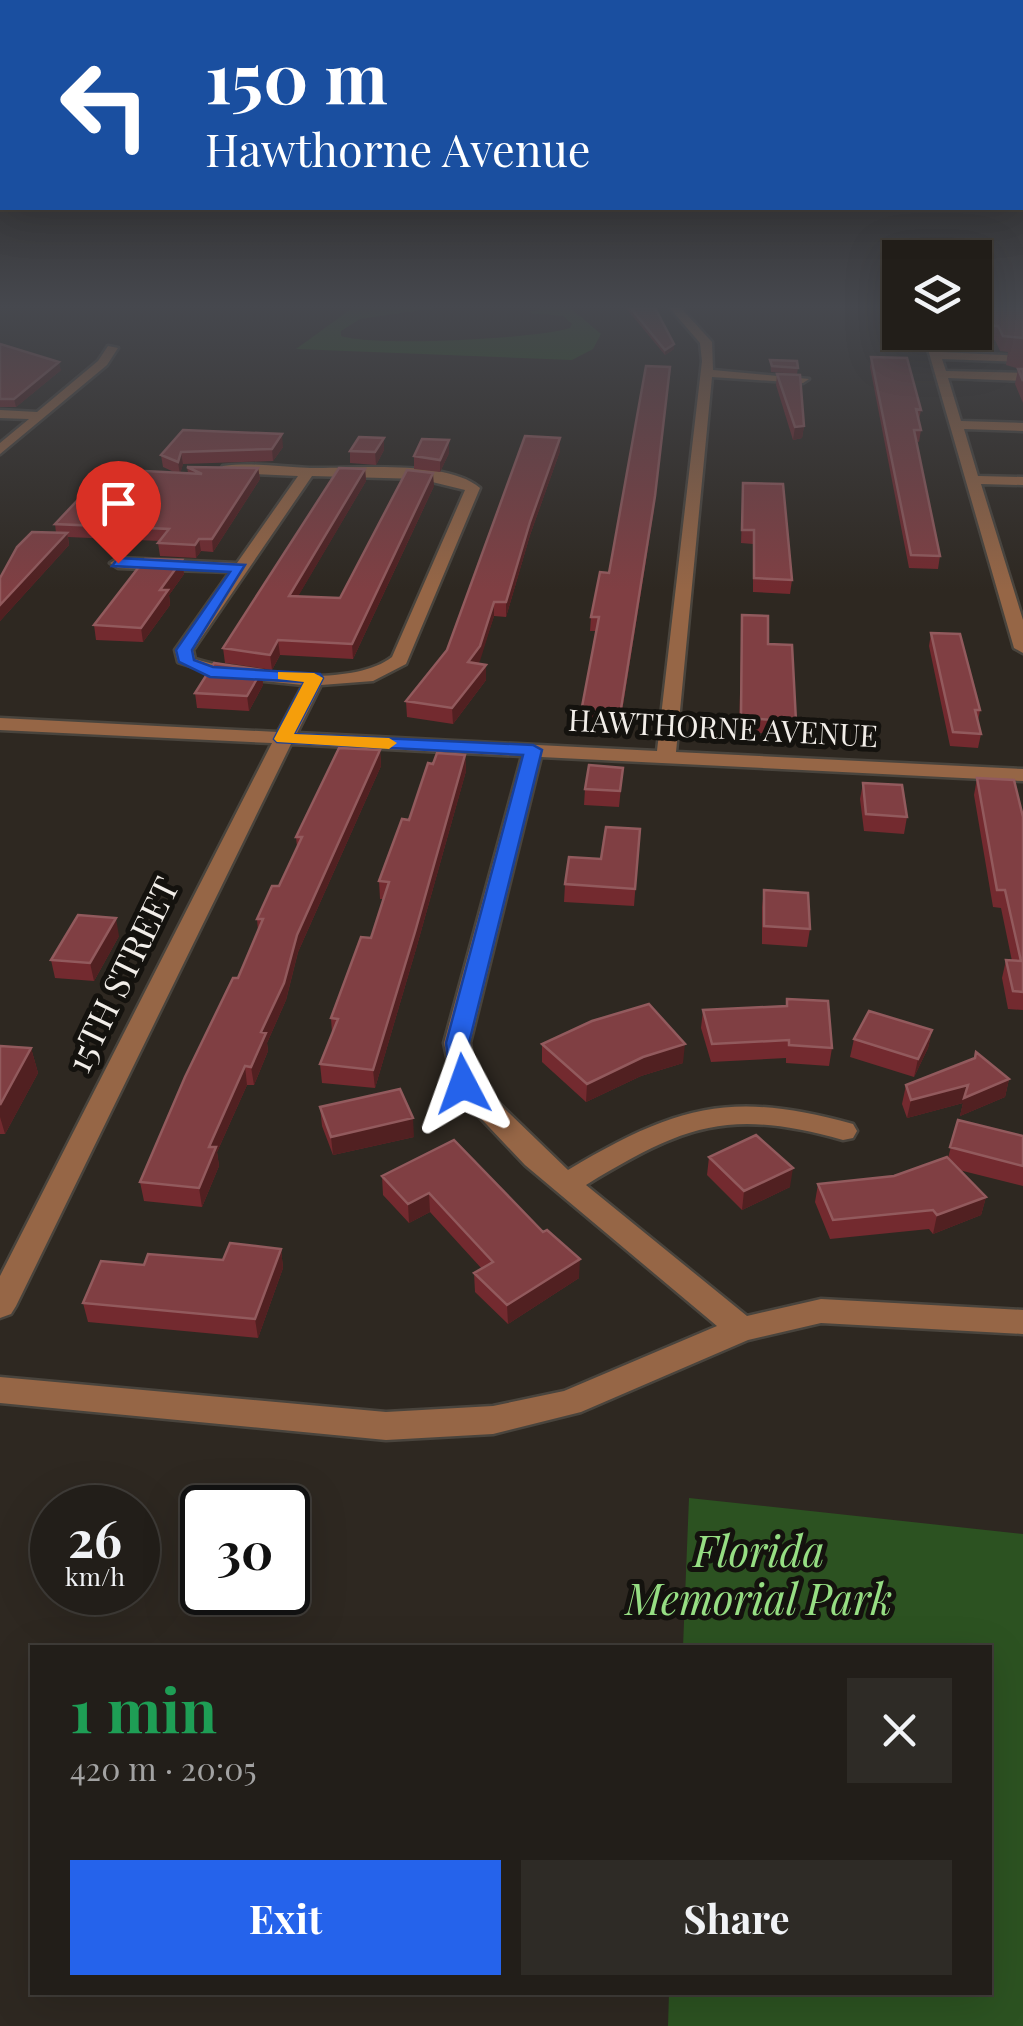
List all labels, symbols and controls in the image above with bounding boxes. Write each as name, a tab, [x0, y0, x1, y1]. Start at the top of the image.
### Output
text: 150 m	[205, 28, 388, 122]
icon: left	[40, 40, 170, 170]
text: Hawthorne Avenue	[205, 118, 591, 178]
map controls	[882, 240, 992, 350]
button: layers	[882, 240, 992, 350]
pin	[76, 461, 161, 564]
icon: arrive	[91, 476, 146, 531]
street label: HAWTHORNE AVENUE	[567, 699, 879, 755]
street label: 15TH STREET	[53, 868, 188, 1079]
position arrow	[411, 1032, 515, 1136]
speed limit sign: 30	[180, 1485, 310, 1615]
text: 26	[68, 1504, 122, 1571]
park label: Florida Memorial Park	[624, 1522, 892, 1626]
text: km/h	[65, 1559, 125, 1592]
text: 1 min	[70, 1668, 217, 1748]
button: close	[847, 1678, 952, 1783]
text: 420 m · 20:05	[70, 1746, 257, 1789]
button: Exit	[70, 1860, 501, 1975]
button: Share	[521, 1860, 952, 1975]

